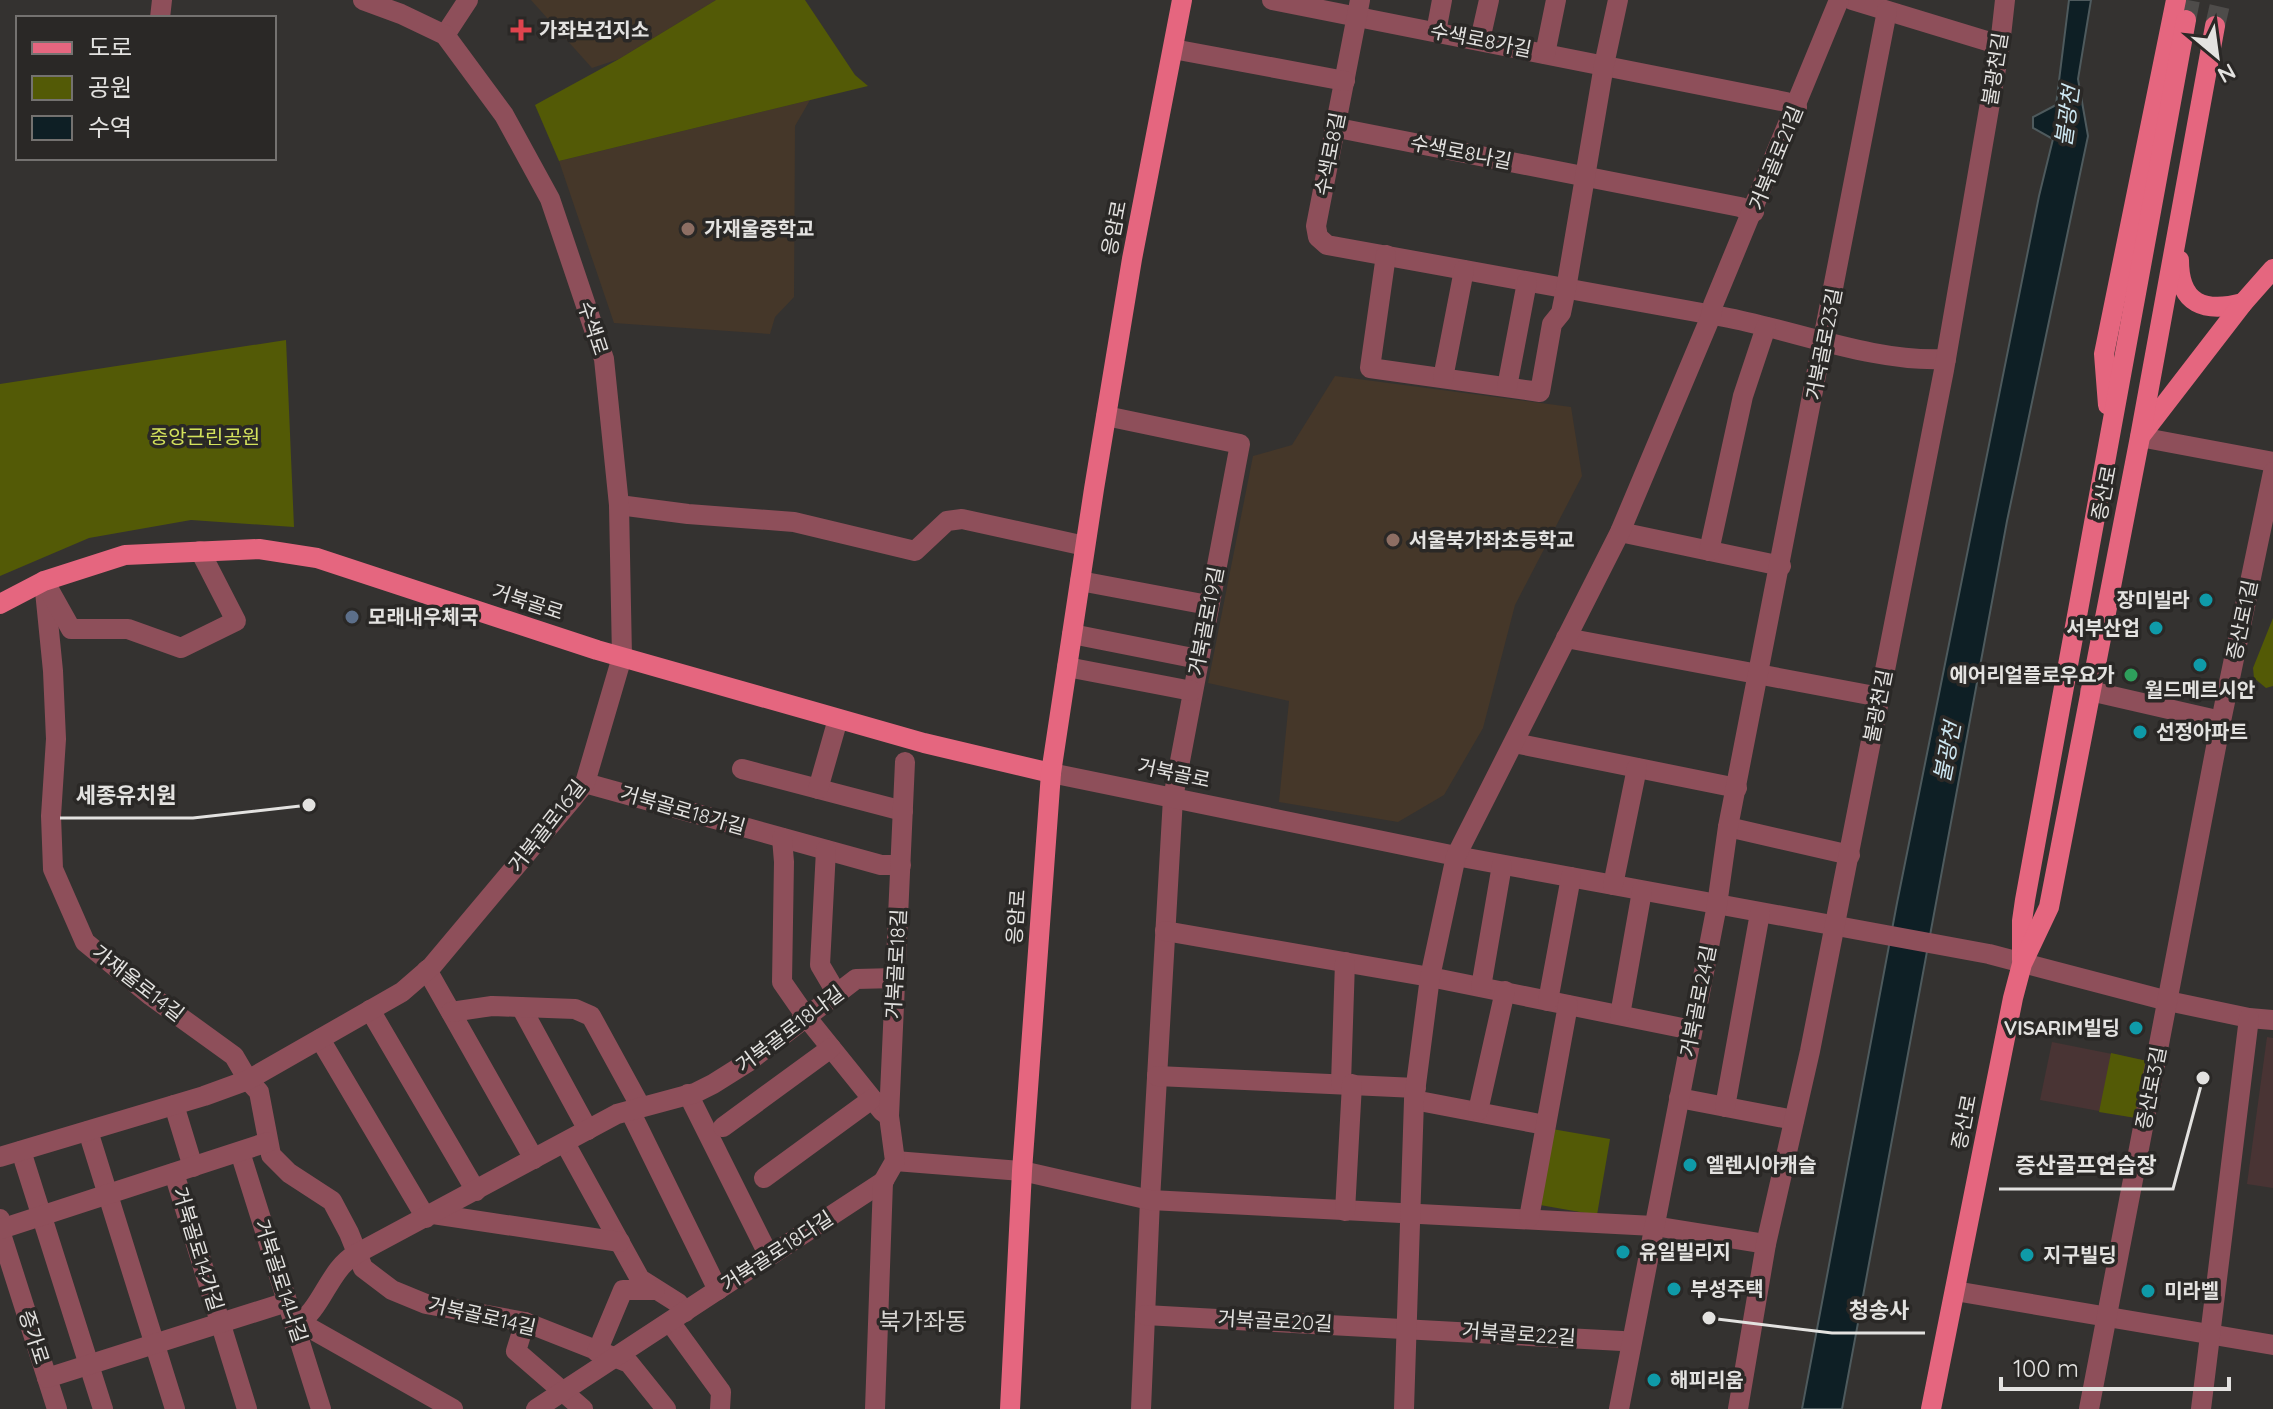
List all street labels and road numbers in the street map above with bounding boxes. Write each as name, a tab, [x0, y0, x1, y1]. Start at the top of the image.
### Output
street label: 수색로8가길	[1428, 17, 1534, 62]
street label: 불광천길	[1976, 31, 2013, 107]
street label: 거북골로21길	[1743, 102, 1808, 214]
street label: 수색로8길	[1309, 110, 1350, 198]
street label: 수색로8나길	[1408, 129, 1514, 174]
street label: 응암로	[1096, 198, 1131, 257]
street label: 거북골로23길	[1800, 286, 1847, 402]
street label: 수색로	[573, 298, 614, 358]
street label: 증산로	[2086, 463, 2121, 522]
street label: 거북골로19길	[1183, 564, 1228, 678]
street label: 거북골로	[489, 578, 567, 625]
street label: 증산로1길	[2221, 578, 2262, 662]
street label: 불광천길	[1858, 667, 1897, 744]
street label: 거북골로	[1136, 753, 1213, 792]
street label: 거북골로16길	[503, 775, 590, 877]
street label: 거북골로18가길	[618, 780, 748, 839]
street label: 응암로	[1001, 889, 1030, 945]
street label: 거북골로18길	[880, 908, 911, 1020]
street label: 가재울로14길	[87, 939, 189, 1026]
street label: 거북골로24길	[1674, 943, 1721, 1059]
street label: 거북골로18나길	[731, 980, 849, 1077]
street label: 증산로3길	[2130, 1044, 2171, 1132]
street label: 증산로	[1946, 1092, 1981, 1151]
street label: 거북골로14가길	[168, 1184, 229, 1314]
street label: 거북골로18다길	[716, 1205, 837, 1296]
street label: 거북골로14나길	[250, 1216, 313, 1346]
street label: 거북골로14길	[426, 1291, 538, 1340]
street label: 거북골로20길	[1217, 1305, 1333, 1336]
street label: 증가로	[14, 1307, 55, 1367]
street label: 거북골로22길	[1461, 1317, 1577, 1350]

